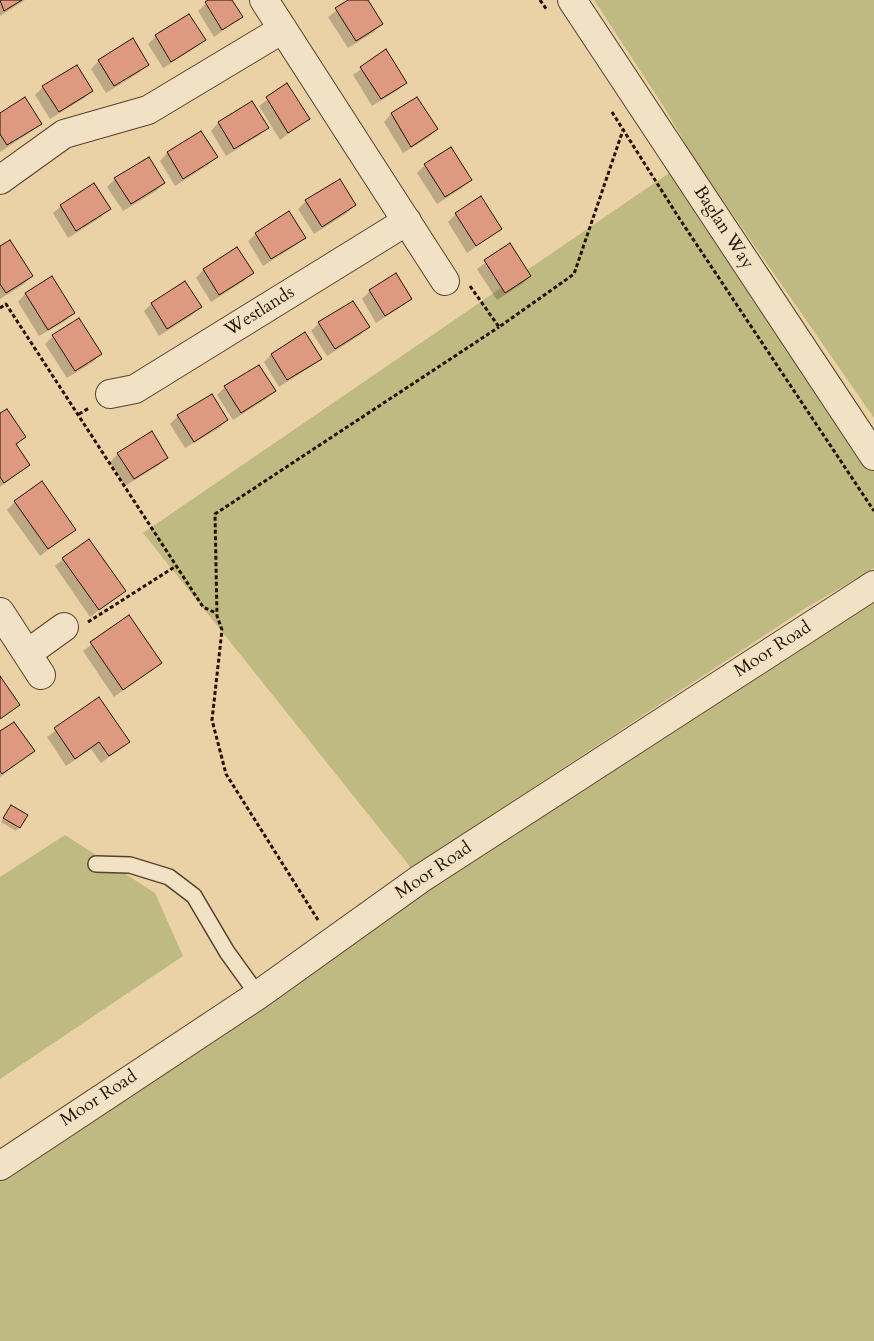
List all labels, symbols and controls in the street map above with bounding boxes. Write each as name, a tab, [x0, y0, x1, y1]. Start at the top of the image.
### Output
street label: Baglan Way	[688, 182, 758, 274]
street label: Westlands	[221, 282, 299, 342]
street label: Moor Road	[730, 617, 816, 683]
street label: Moor Road	[392, 838, 476, 904]
street label: Moor Road	[56, 1066, 142, 1132]

